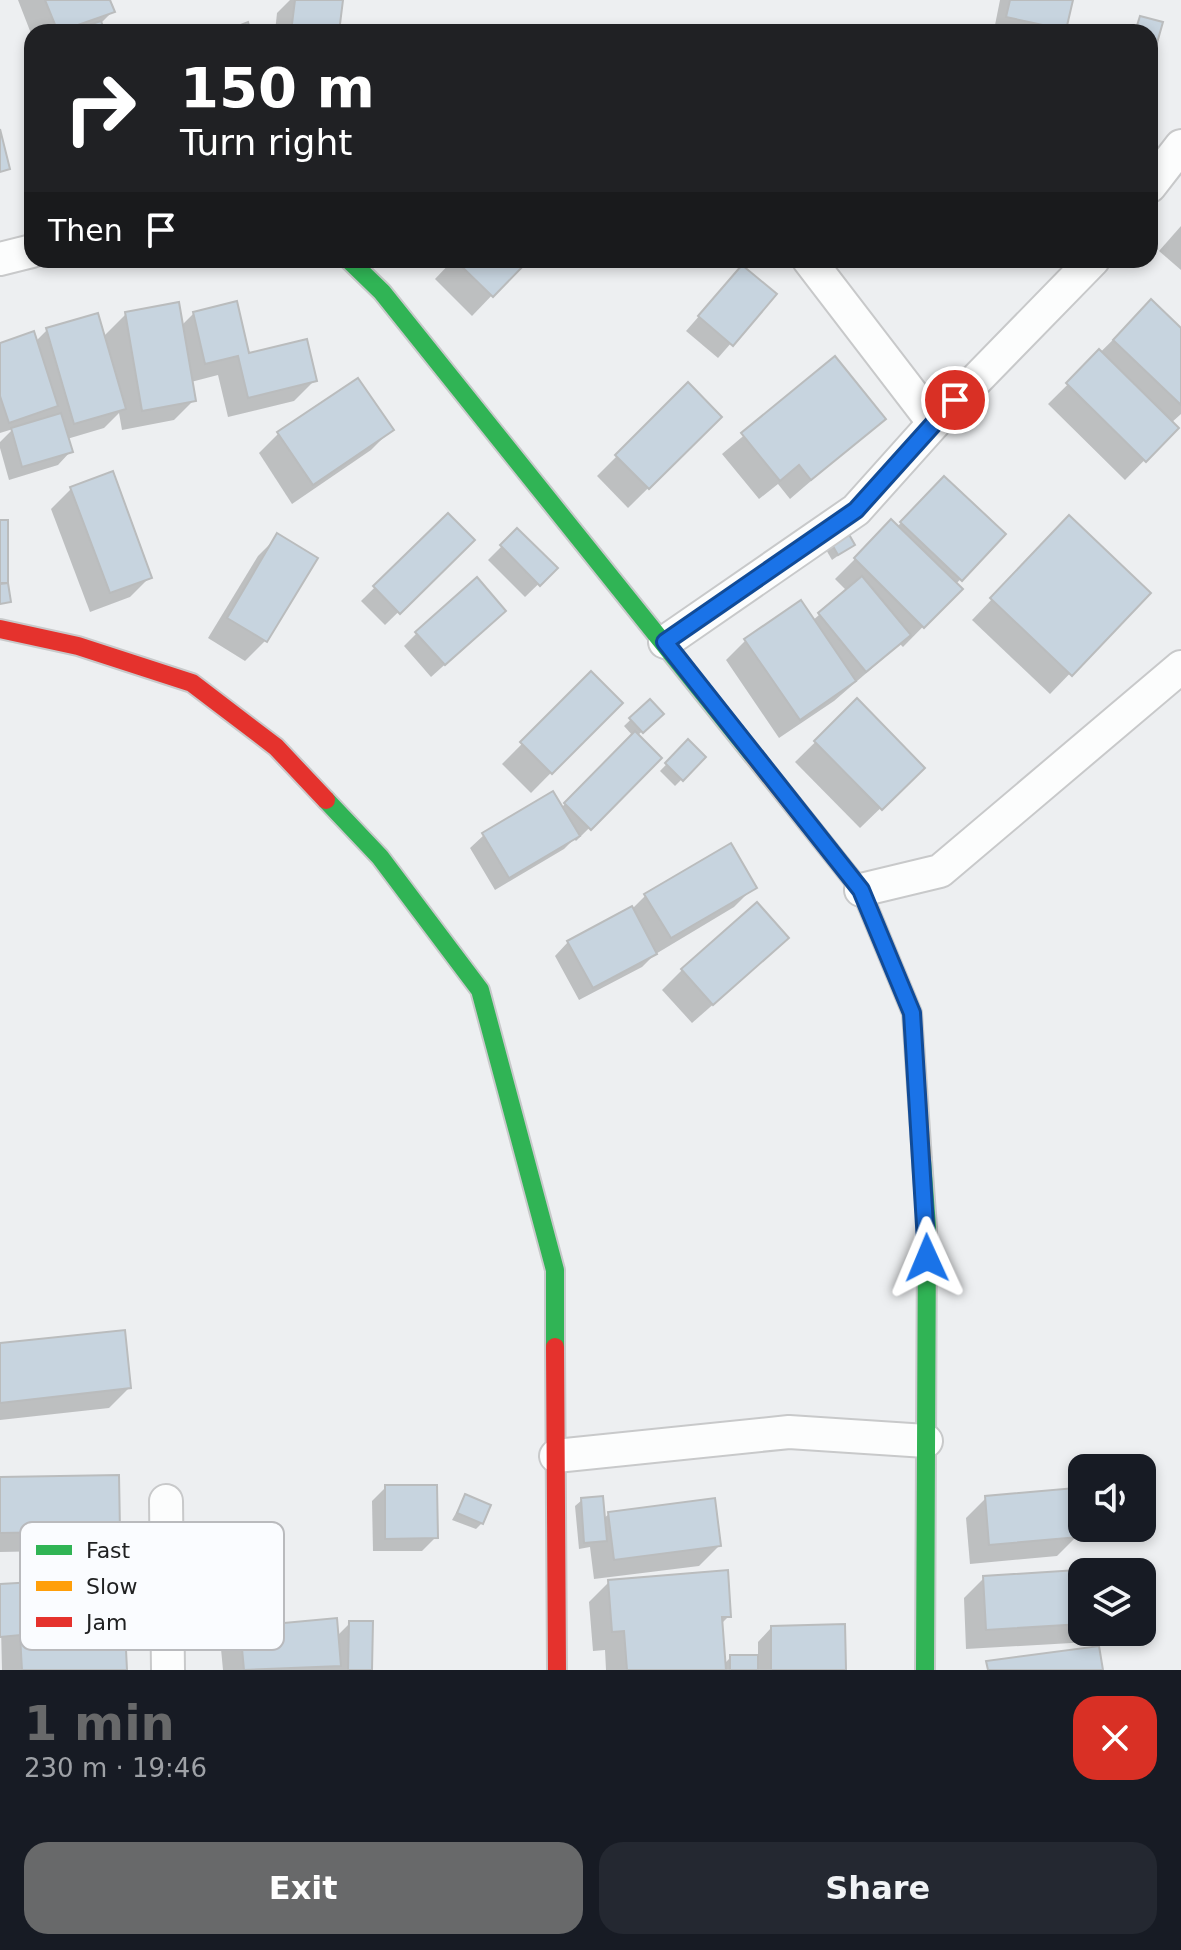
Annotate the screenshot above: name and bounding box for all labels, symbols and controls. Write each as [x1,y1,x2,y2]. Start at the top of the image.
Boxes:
text: 150 m [180,55,375,120]
icon: right [48,56,152,160]
text: Turn right [180,122,352,163]
icon: arrive [139,208,183,252]
text: Then [48,213,123,248]
pin [921,366,989,434]
icon: arrive [933,378,977,422]
position arrow [885,1216,969,1300]
map controls [1068,1454,1156,1646]
button: sound [1068,1454,1156,1542]
legend [20,1522,284,1650]
text: Fast [86,1538,131,1563]
button: layers [1068,1558,1156,1646]
text: Slow [86,1574,138,1599]
text: Jam [84,1610,127,1635]
text: 1 min [24,1695,175,1751]
button: close [1073,1696,1157,1780]
text: 230 m · 19:46 [24,1753,207,1783]
button: Exit [24,1842,583,1934]
button: Share [599,1842,1157,1934]

